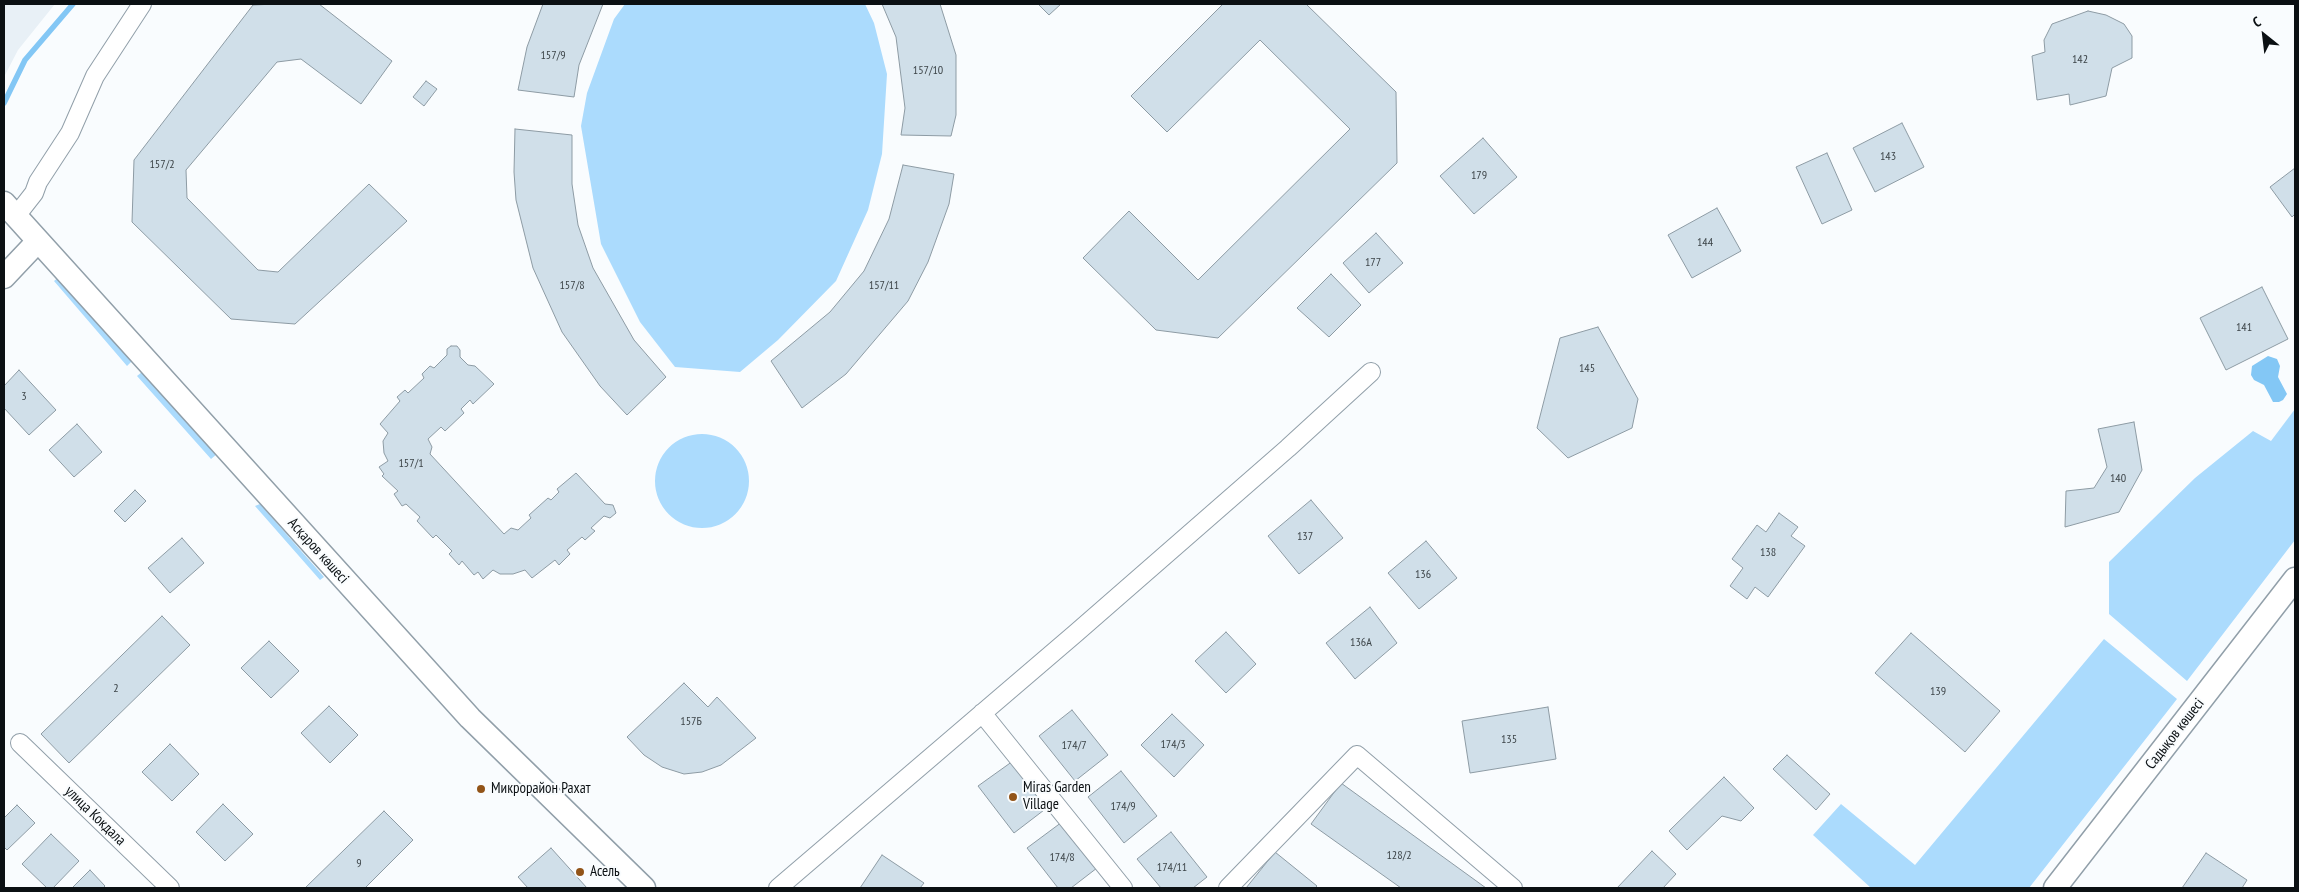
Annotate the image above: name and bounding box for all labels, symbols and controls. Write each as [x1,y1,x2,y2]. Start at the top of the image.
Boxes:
north arrow [2239,10,2289,60]
text: С [2250,12,2264,31]
house number: 157/9 [540,49,566,63]
house number: 142 [2072,53,2088,67]
house number: 157/10 [913,64,943,78]
house number: 143 [1880,150,1896,164]
house number: 157/2 [149,158,175,172]
house number: 179 [1471,169,1487,183]
house number: 144 [1697,236,1713,250]
house number: 177 [1365,256,1381,270]
house number: 157/8 [559,279,585,293]
house number: 157/11 [869,279,899,293]
house number: 141 [2236,321,2252,335]
house number: 145 [1579,362,1595,376]
house number: 3 [21,390,27,404]
house number: 157/1 [398,457,424,471]
house number: 140 [2110,472,2126,486]
street label: Асқаров көшесі [284,514,352,588]
house number: 137 [1297,530,1313,544]
house number: 138 [1760,546,1776,560]
house number: 136 [1415,568,1431,582]
house number: 136А [1350,636,1372,650]
house number: 2 [113,682,119,696]
house number: 139 [1930,685,1946,699]
street label: Садықов көшесі [2142,695,2208,773]
house number: 157Б [680,715,702,729]
house number: 135 [1501,733,1517,747]
house number: 174/3 [1160,738,1186,752]
house number: 174/7 [1061,739,1087,753]
place label: Miras Garden Village [1023,779,1091,814]
place label: Микрорайон Рахат [491,780,591,798]
street label: улица Кокдала [61,782,129,850]
marker: Микрорайон Рахат [475,783,487,795]
marker: Miras Garden Village [1007,791,1019,803]
house number: 174/9 [1110,800,1136,814]
house number: 128/2 [1386,849,1412,863]
house number: 174/8 [1049,851,1075,865]
house number: 9 [356,857,362,871]
house number: 174/11 [1157,861,1187,875]
place label: Асель [590,863,620,881]
marker: Асель [574,866,586,878]

